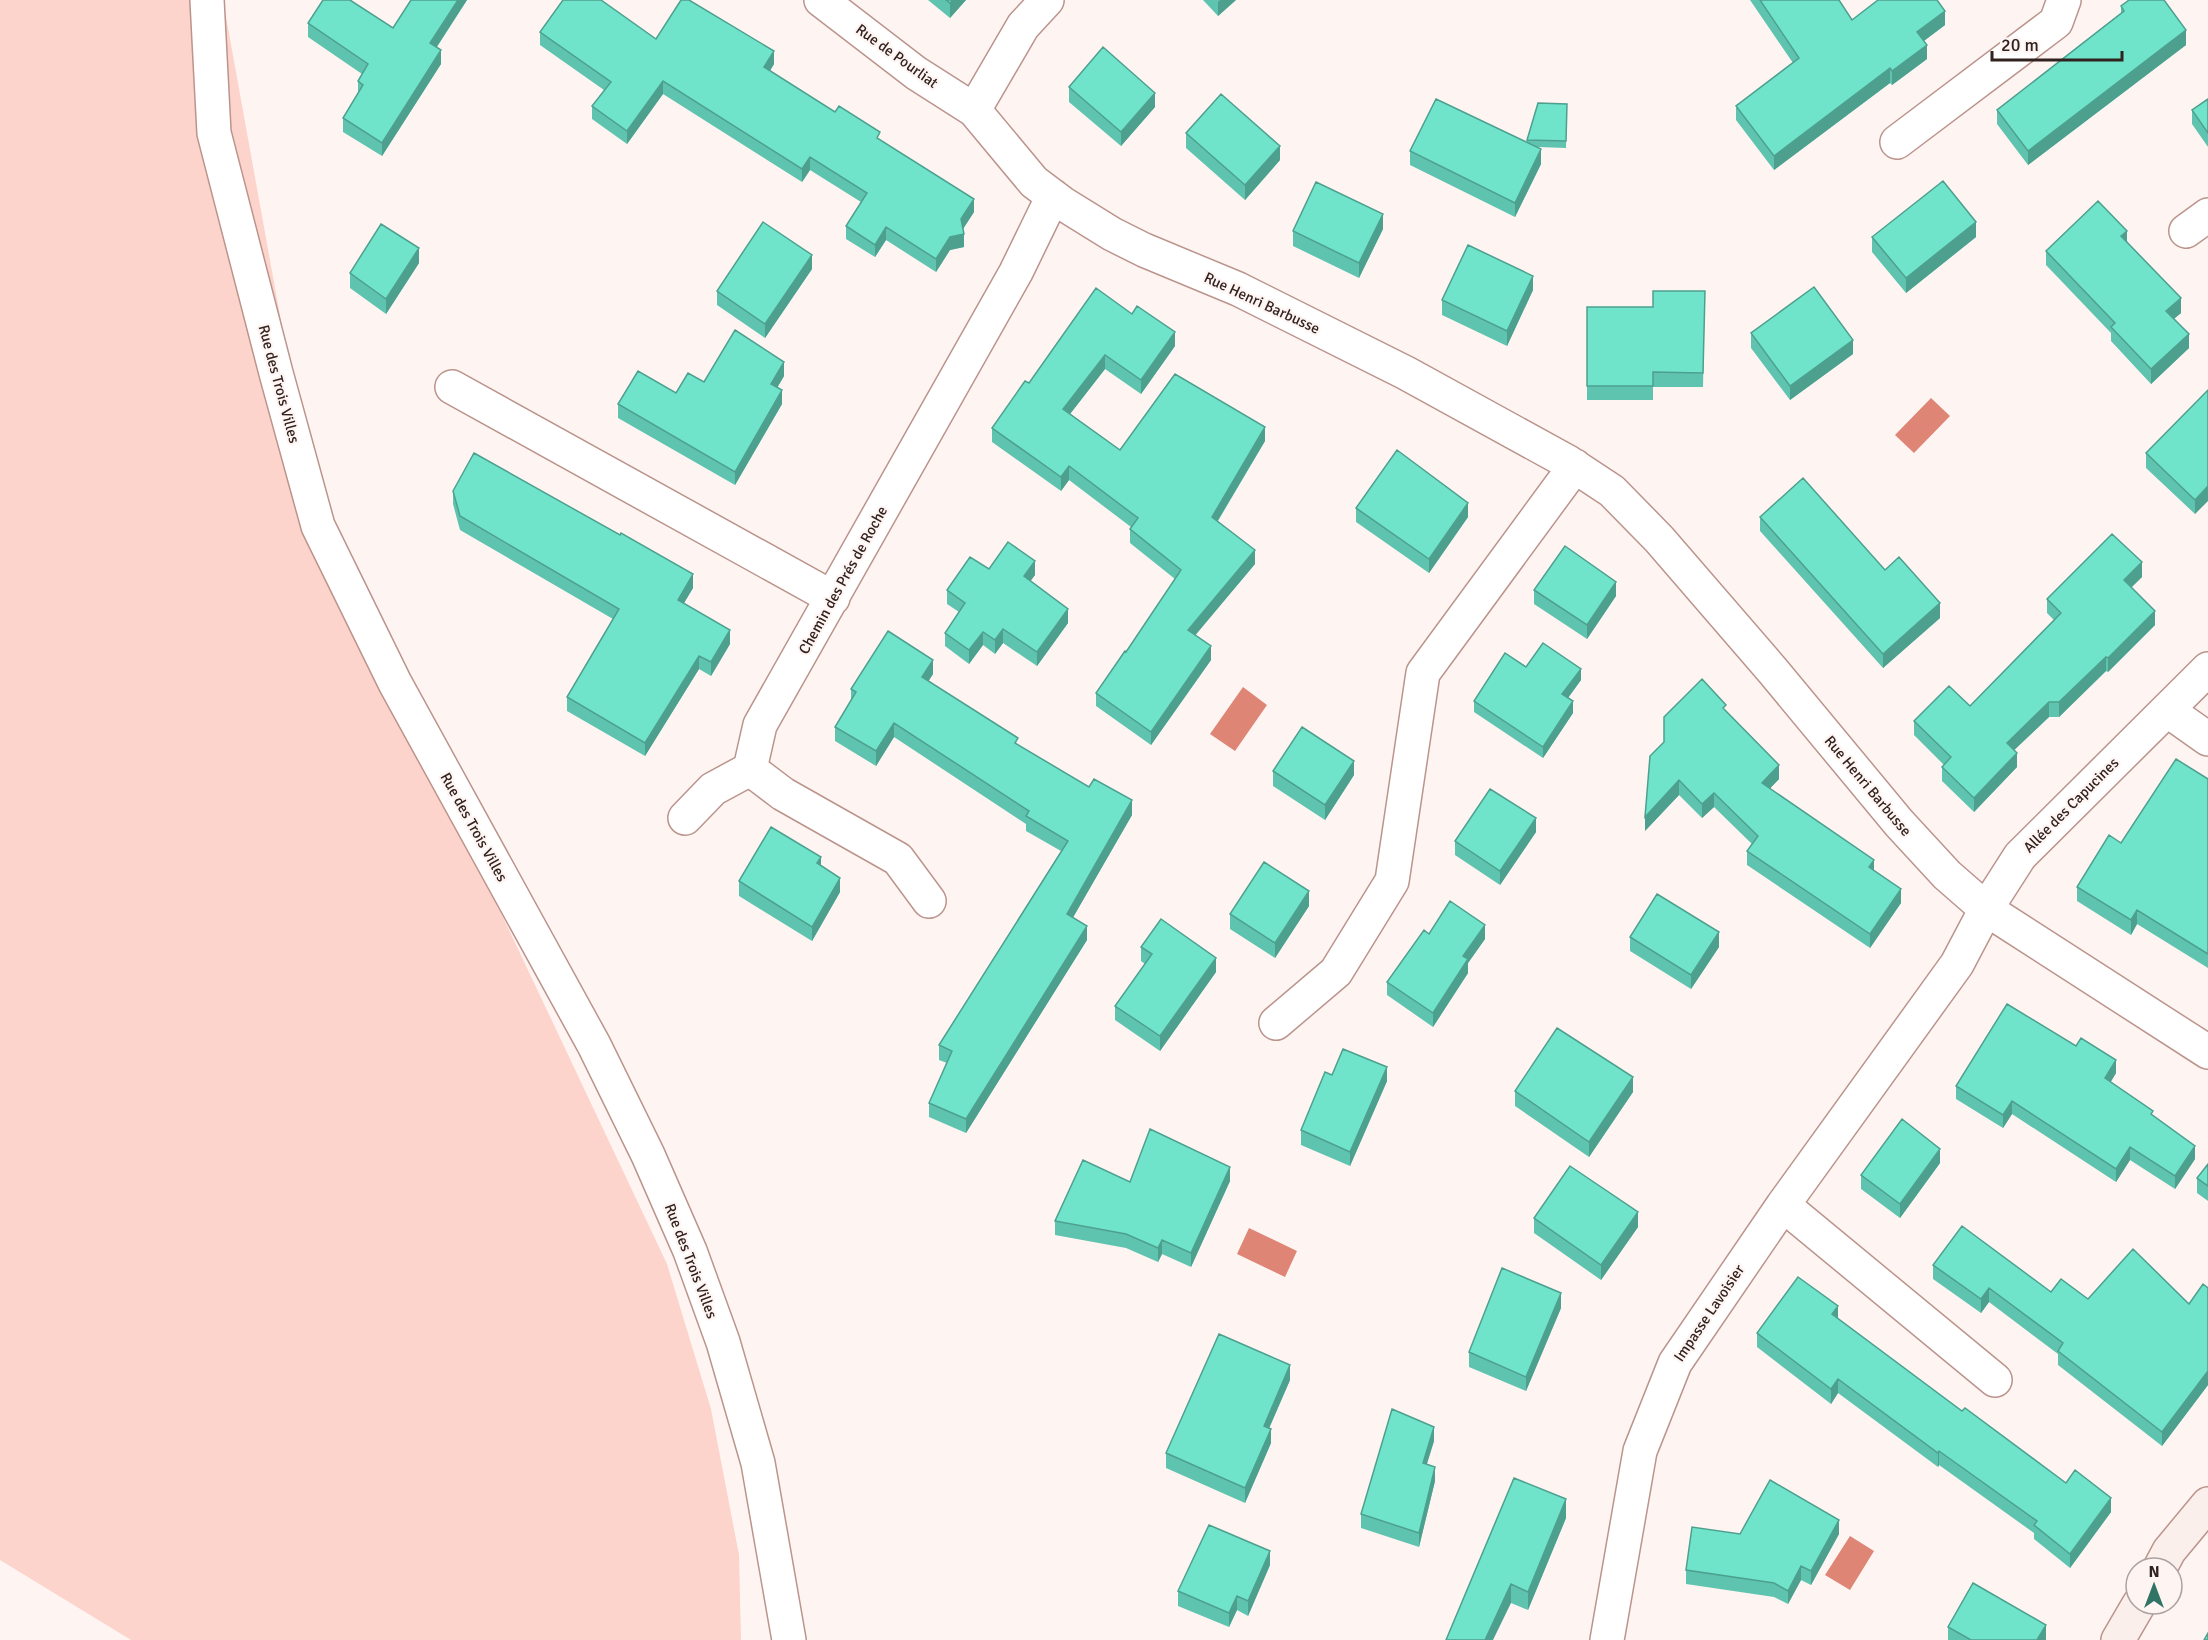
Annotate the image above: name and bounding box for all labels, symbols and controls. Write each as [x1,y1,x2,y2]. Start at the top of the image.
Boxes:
street label: Rue de Pourliat [852,20,942,92]
scale bar [1992,24,2122,62]
text: 20 m [2001,34,2039,56]
street label: Rue Henri Barbusse [1201,268,1323,338]
street label: Rue des Trois Villes [255,323,304,446]
street label: Chemin des Prés de Roche [795,503,891,657]
street label: Rue Henri Barbusse [1821,732,1915,840]
street label: Allée des Capucines [2020,753,2123,856]
street label: Rue des Trois Villes [437,769,512,885]
street label: Rue des Trois Villes [661,1201,721,1322]
street label: Impasse Lavoisier [1670,1261,1748,1365]
north arrow [2124,1556,2184,1616]
text: N [2148,1562,2160,1582]

